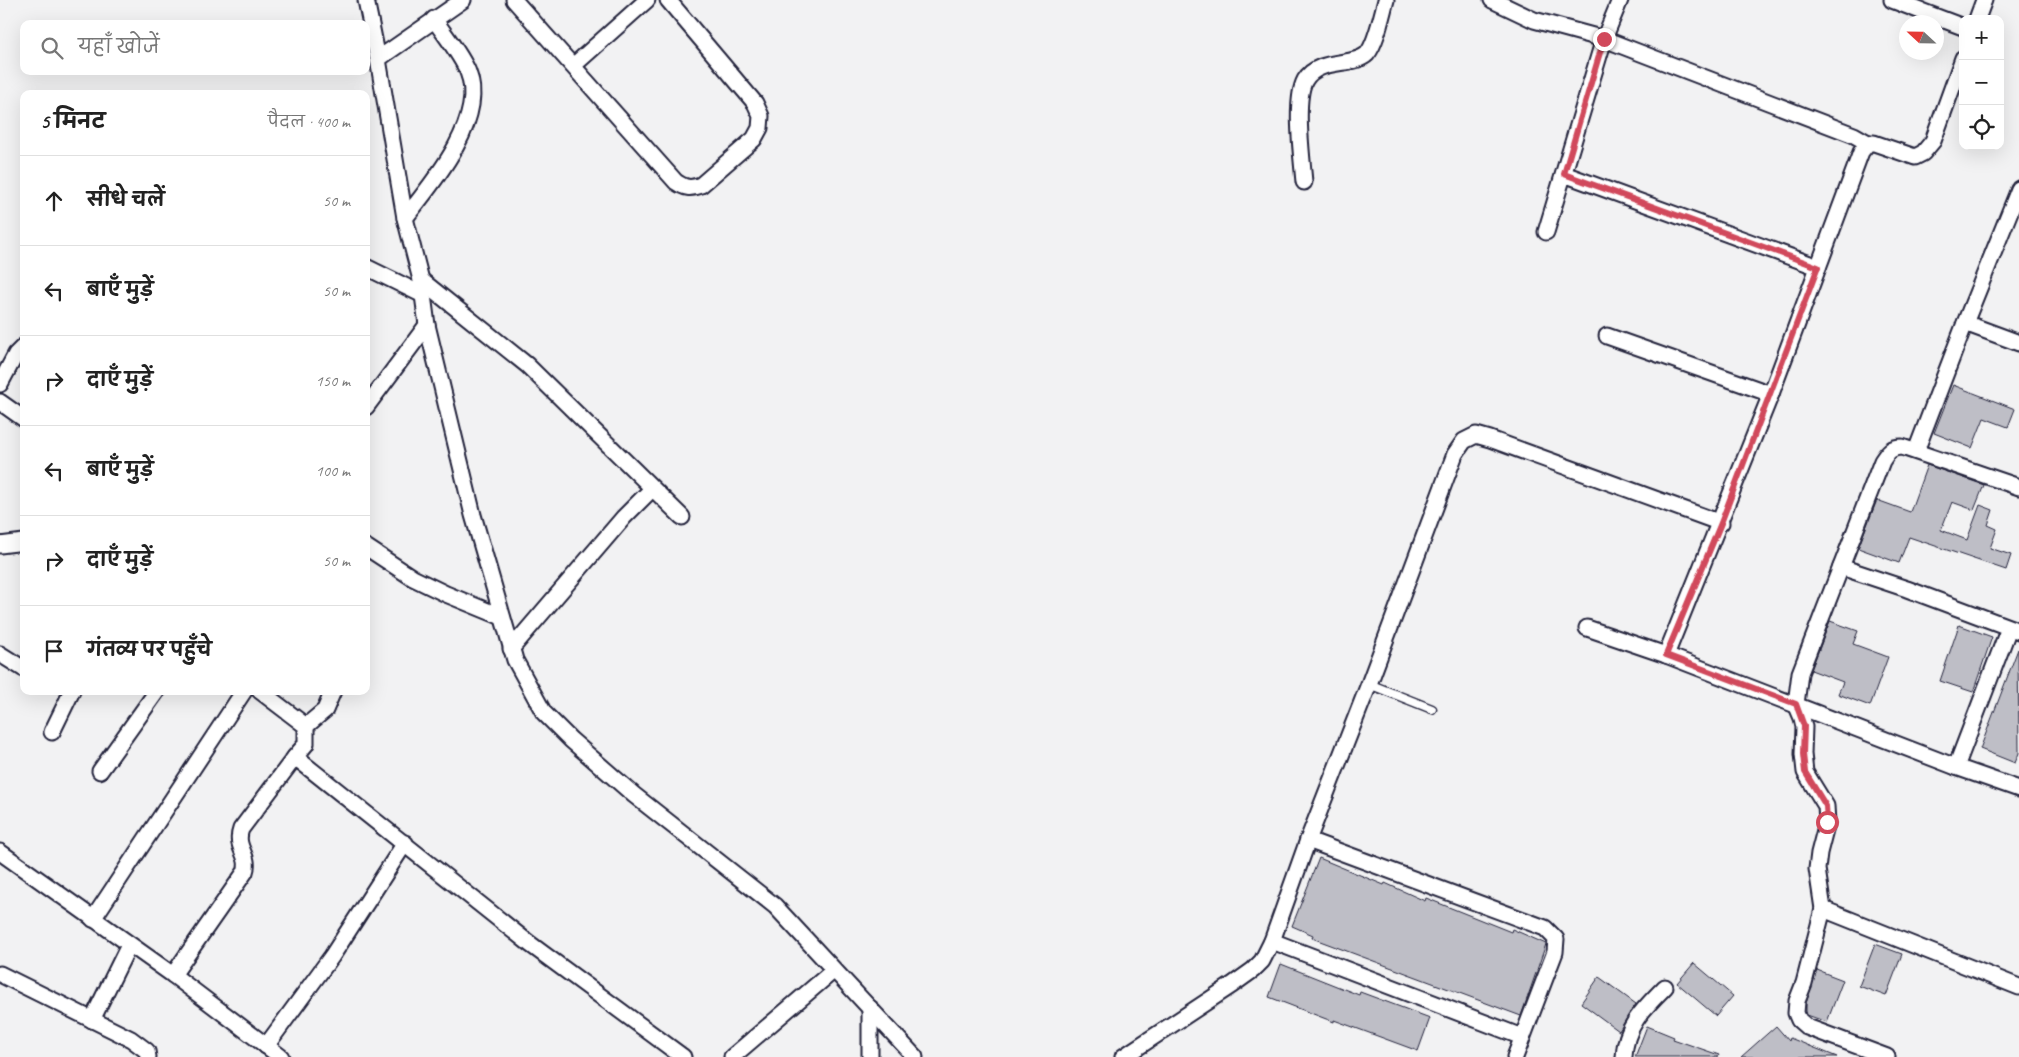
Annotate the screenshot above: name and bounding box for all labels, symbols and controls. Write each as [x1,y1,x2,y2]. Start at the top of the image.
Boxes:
north arrow [1899,15,1944,60]
map controls [1959,15,2004,150]
button: + [1959,15,2004,60]
search box [20,20,370,75]
route end [1593,28,1616,51]
icon: search [38,34,66,62]
text: यहाँ खोजें [78,35,159,59]
button: − [1959,60,2004,105]
button: locate [1959,105,2004,150]
text: 5 मिनट [40,108,105,134]
text: पैदल · 400 m [268,112,350,132]
icon: ahead [40,187,68,215]
text: सीधे चलें [87,188,165,212]
text: 50 m [323,191,350,211]
icon: left [40,277,68,305]
text: बाएँ मुड़ें [87,278,153,302]
text: 50 m [323,281,350,301]
icon: right [40,367,68,395]
text: दाएँ मुड़ें [87,368,153,392]
text: 150 m [316,371,350,391]
icon: left [40,457,68,485]
text: बाएँ मुड़ें [87,458,153,482]
text: 100 m [316,461,350,481]
icon: right [40,547,68,575]
text: दाएँ मुड़ें [87,548,153,572]
text: 50 m [323,551,350,571]
icon: arrive [40,637,68,665]
text: गंतव्य पर पहुँचे [87,638,212,662]
route start [1816,811,1839,834]

